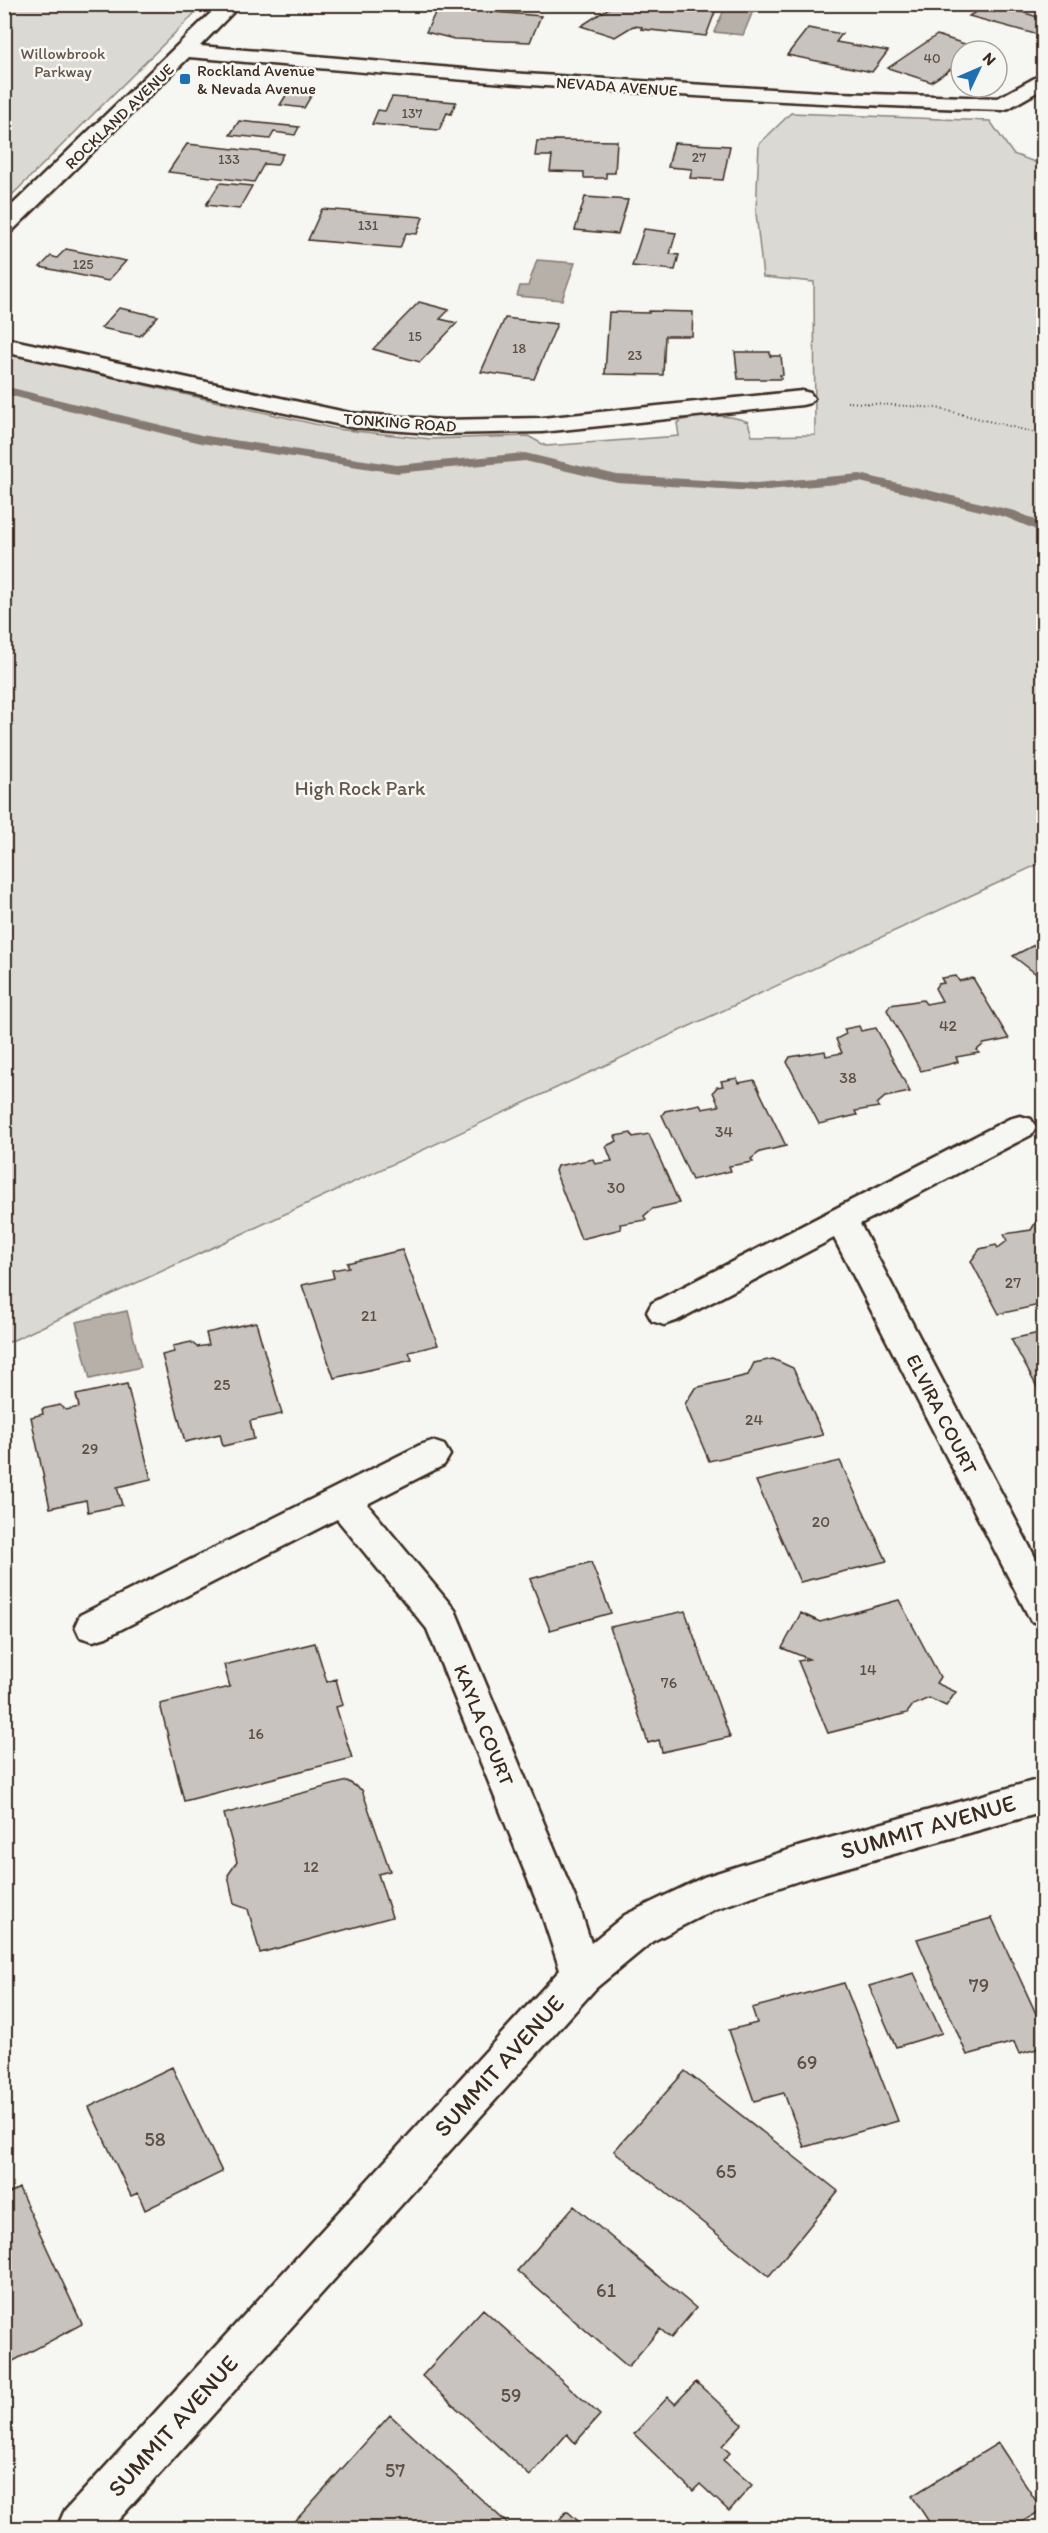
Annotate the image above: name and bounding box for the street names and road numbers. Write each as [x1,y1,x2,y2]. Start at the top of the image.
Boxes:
street label: ROCKLAND AVENUE [61,59,178,173]
street label: NEVADA AVENUE [555,73,679,100]
street label: TONKING ROAD [343,409,458,436]
street label: ELVIRA COURT [901,1350,983,1478]
street label: KAYLA COURT [449,1661,519,1789]
street label: SUMMIT AVENUE [837,1788,1019,1865]
street label: SUMMIT AVENUE [427,1989,570,2143]
street label: SUMMIT AVENUE [101,2349,244,2503]

